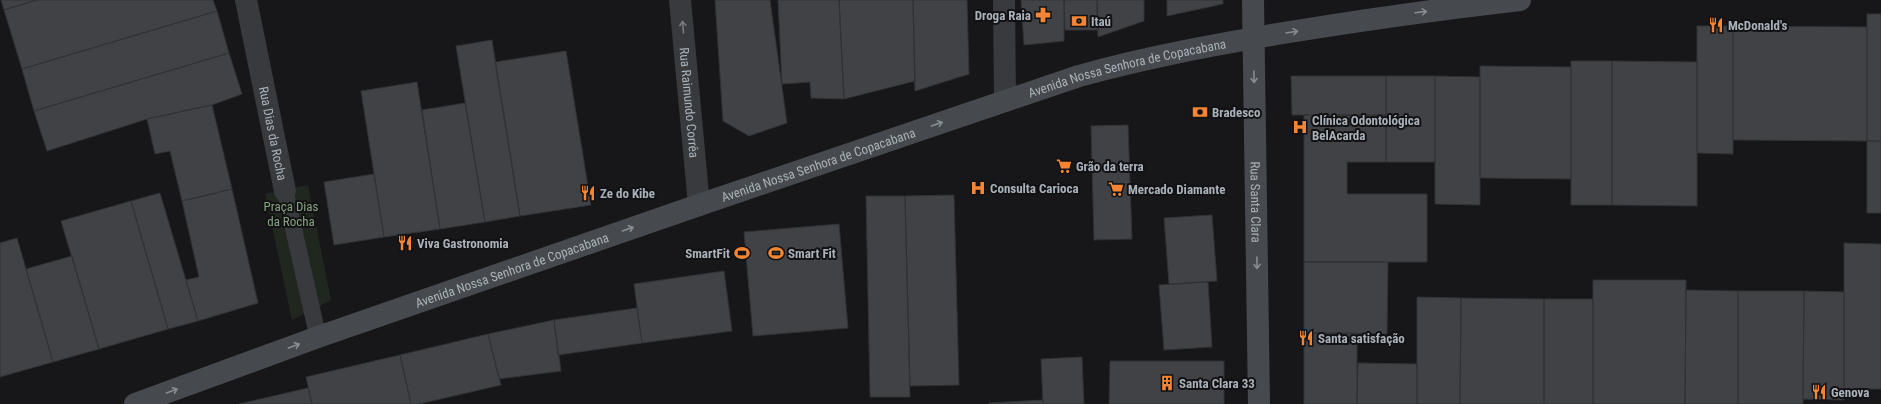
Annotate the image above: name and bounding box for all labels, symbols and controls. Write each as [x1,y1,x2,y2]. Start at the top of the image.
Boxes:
pharmacy icon: Droga Raia [1034,6,1052,24]
place label: Droga Raia [975,8,1031,23]
one-way arrow [1414,8,1427,16]
bank icon: Itaú [1070,12,1088,30]
place label: Itaú [1091,14,1111,29]
restaurant icon: McDonald's [1707,16,1725,34]
place label: McDonald's [1728,18,1787,33]
one-way arrow [679,21,686,34]
one-way arrow [1285,28,1298,36]
street label: Avenida Nossa Senhora de Copacabana [1026,36,1227,100]
street label: Rua Raimundo Corrêa [677,47,702,158]
one-way arrow [1250,70,1258,83]
street label: Rua Dias da Rocha [256,85,290,182]
bank icon: Bradesco [1191,103,1209,121]
place label: Bradesco [1212,105,1261,120]
place label: Clínica Odontológica BelAcarda [1312,113,1420,143]
hospital icon: Clínica Odontológica BelAcarda [1291,118,1309,136]
one-way arrow [930,119,942,127]
street label: Avenida Nossa Senhora de Copacabana [719,125,917,204]
supermarket icon: Grão da terra [1055,157,1073,175]
place label: Grão da terra [1076,159,1144,174]
street label: Rua Santa Clara [1248,161,1264,243]
hospital icon: Consulta Carioca [969,179,987,197]
supermarket icon: Mercado Diamante [1107,180,1125,198]
place label: Consulta Carioca [990,181,1079,196]
place label: Mercado Diamante [1128,182,1225,197]
restaurant icon: Ze do Kibe [579,184,597,202]
place label: Ze do Kibe [600,186,655,201]
park label: Praça Dias da Rocha [264,199,319,229]
one-way arrow [622,225,634,233]
street label: Avenida Nossa Senhora de Copacabana [413,229,611,310]
restaurant icon: Viva Gastronomia [396,234,414,252]
place label: Viva Gastronomia [417,236,509,251]
sports icon: SmartFit [733,244,751,262]
sports icon: Smart Fit [767,244,785,262]
place label: SmartFit [685,246,730,261]
place label: Smart Fit [788,246,836,261]
one-way arrow [1253,256,1261,269]
restaurant icon: Santa satisfação [1297,329,1315,347]
place label: Santa satisfação [1318,331,1405,346]
one-way arrow [288,341,300,349]
building icon: Santa Clara 33 [1158,374,1176,392]
place label: Santa Clara 33 [1179,376,1255,391]
restaurant icon: Genova [1810,383,1828,401]
place label: Genova [1831,385,1869,400]
one-way arrow [165,386,177,394]

